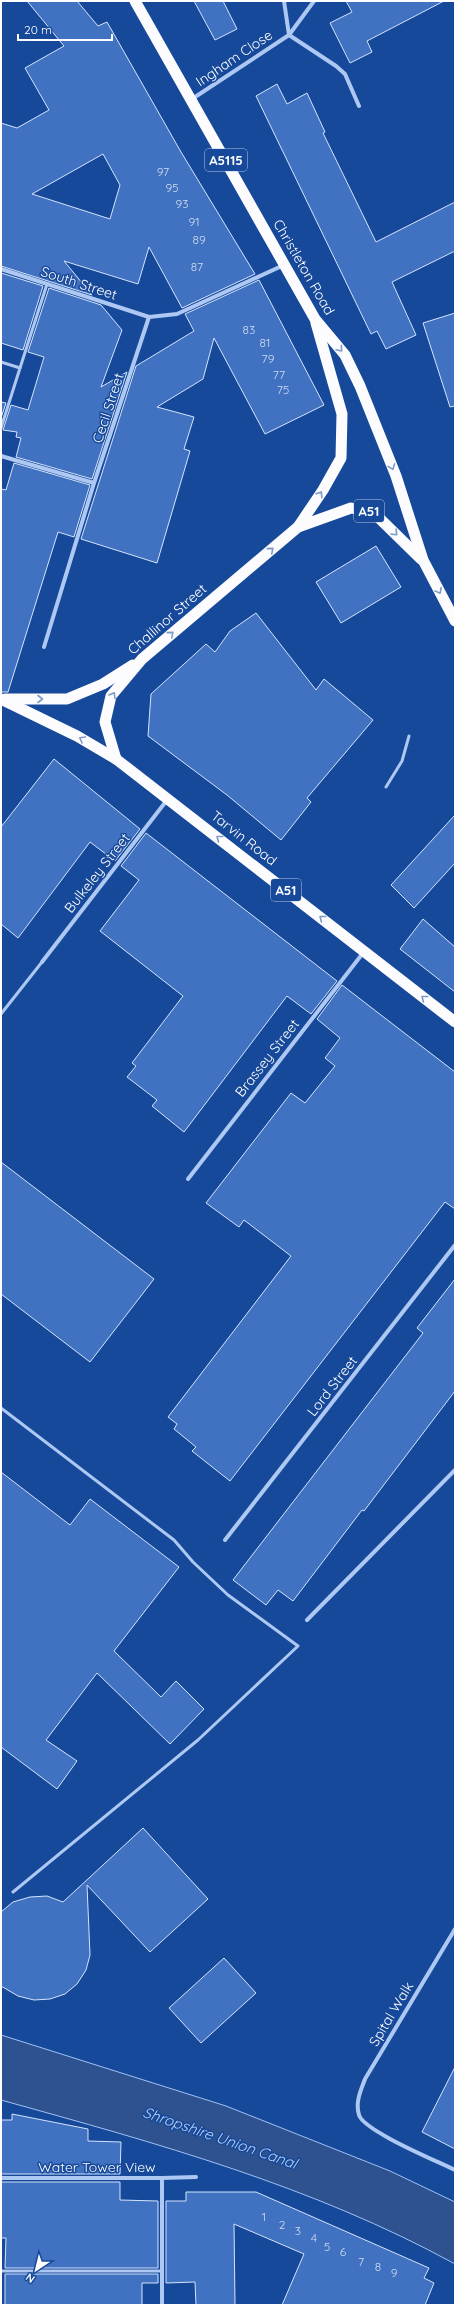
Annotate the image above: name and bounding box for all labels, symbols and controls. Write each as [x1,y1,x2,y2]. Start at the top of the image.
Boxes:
scale bar [18,16,112,42]
text: 20 m [24,22,52,37]
street label: Ingham Close [192,26,276,90]
road number: A5115 [205,149,247,171]
house number: 97 [157,164,169,179]
house number: 95 [165,180,179,195]
house number: 93 [176,196,188,211]
house number: 91 [188,214,200,229]
street label: Christleton Road [269,216,339,318]
house number: 89 [192,232,206,247]
house number: 87 [191,259,203,274]
street label: South Street [39,262,120,304]
house number: 83 [243,322,255,337]
house number: 81 [260,335,270,350]
one-way arrow [335,344,343,352]
house number: 79 [262,351,275,366]
house number: 77 [273,367,285,382]
street label: Cecil Street [88,370,128,445]
house number: 75 [277,382,289,397]
one-way arrow [388,464,396,471]
one-way arrow [315,491,323,498]
road number: A51 [354,500,384,522]
one-way arrow [390,528,398,536]
one-way arrow [266,547,273,554]
street label: Challinor Street [124,580,210,658]
one-way arrow [434,586,442,594]
one-way arrow [167,631,174,638]
one-way arrow [109,692,116,699]
one-way arrow [37,695,43,703]
one-way arrow [79,737,86,744]
street label: Tarvin Road [207,807,281,869]
street label: Bulkeley Street [60,829,134,917]
one-way arrow [217,836,224,843]
road number: A51 [271,879,301,901]
one-way arrow [319,915,326,922]
one-way arrow [422,995,429,1002]
street label: Brassey Street [231,1015,303,1101]
street label: Lord Street [303,1352,361,1420]
street label: Spital Walk [365,1978,417,2050]
water label: Shropshire Union Canal [141,2102,301,2173]
street label: Water Tower View [38,2158,156,2176]
house number: 1 [262,2209,266,2224]
house number: 2 [279,2217,286,2232]
house number: 3 [295,2223,301,2238]
house number: 4 [311,2230,317,2245]
house number: 5 [324,2239,330,2254]
house number: 6 [340,2244,347,2259]
north arrow [16,2250,56,2290]
house number: 7 [358,2254,364,2269]
house number: 8 [375,2259,381,2274]
house number: 9 [391,2265,398,2280]
text: N [23,2270,38,2286]

